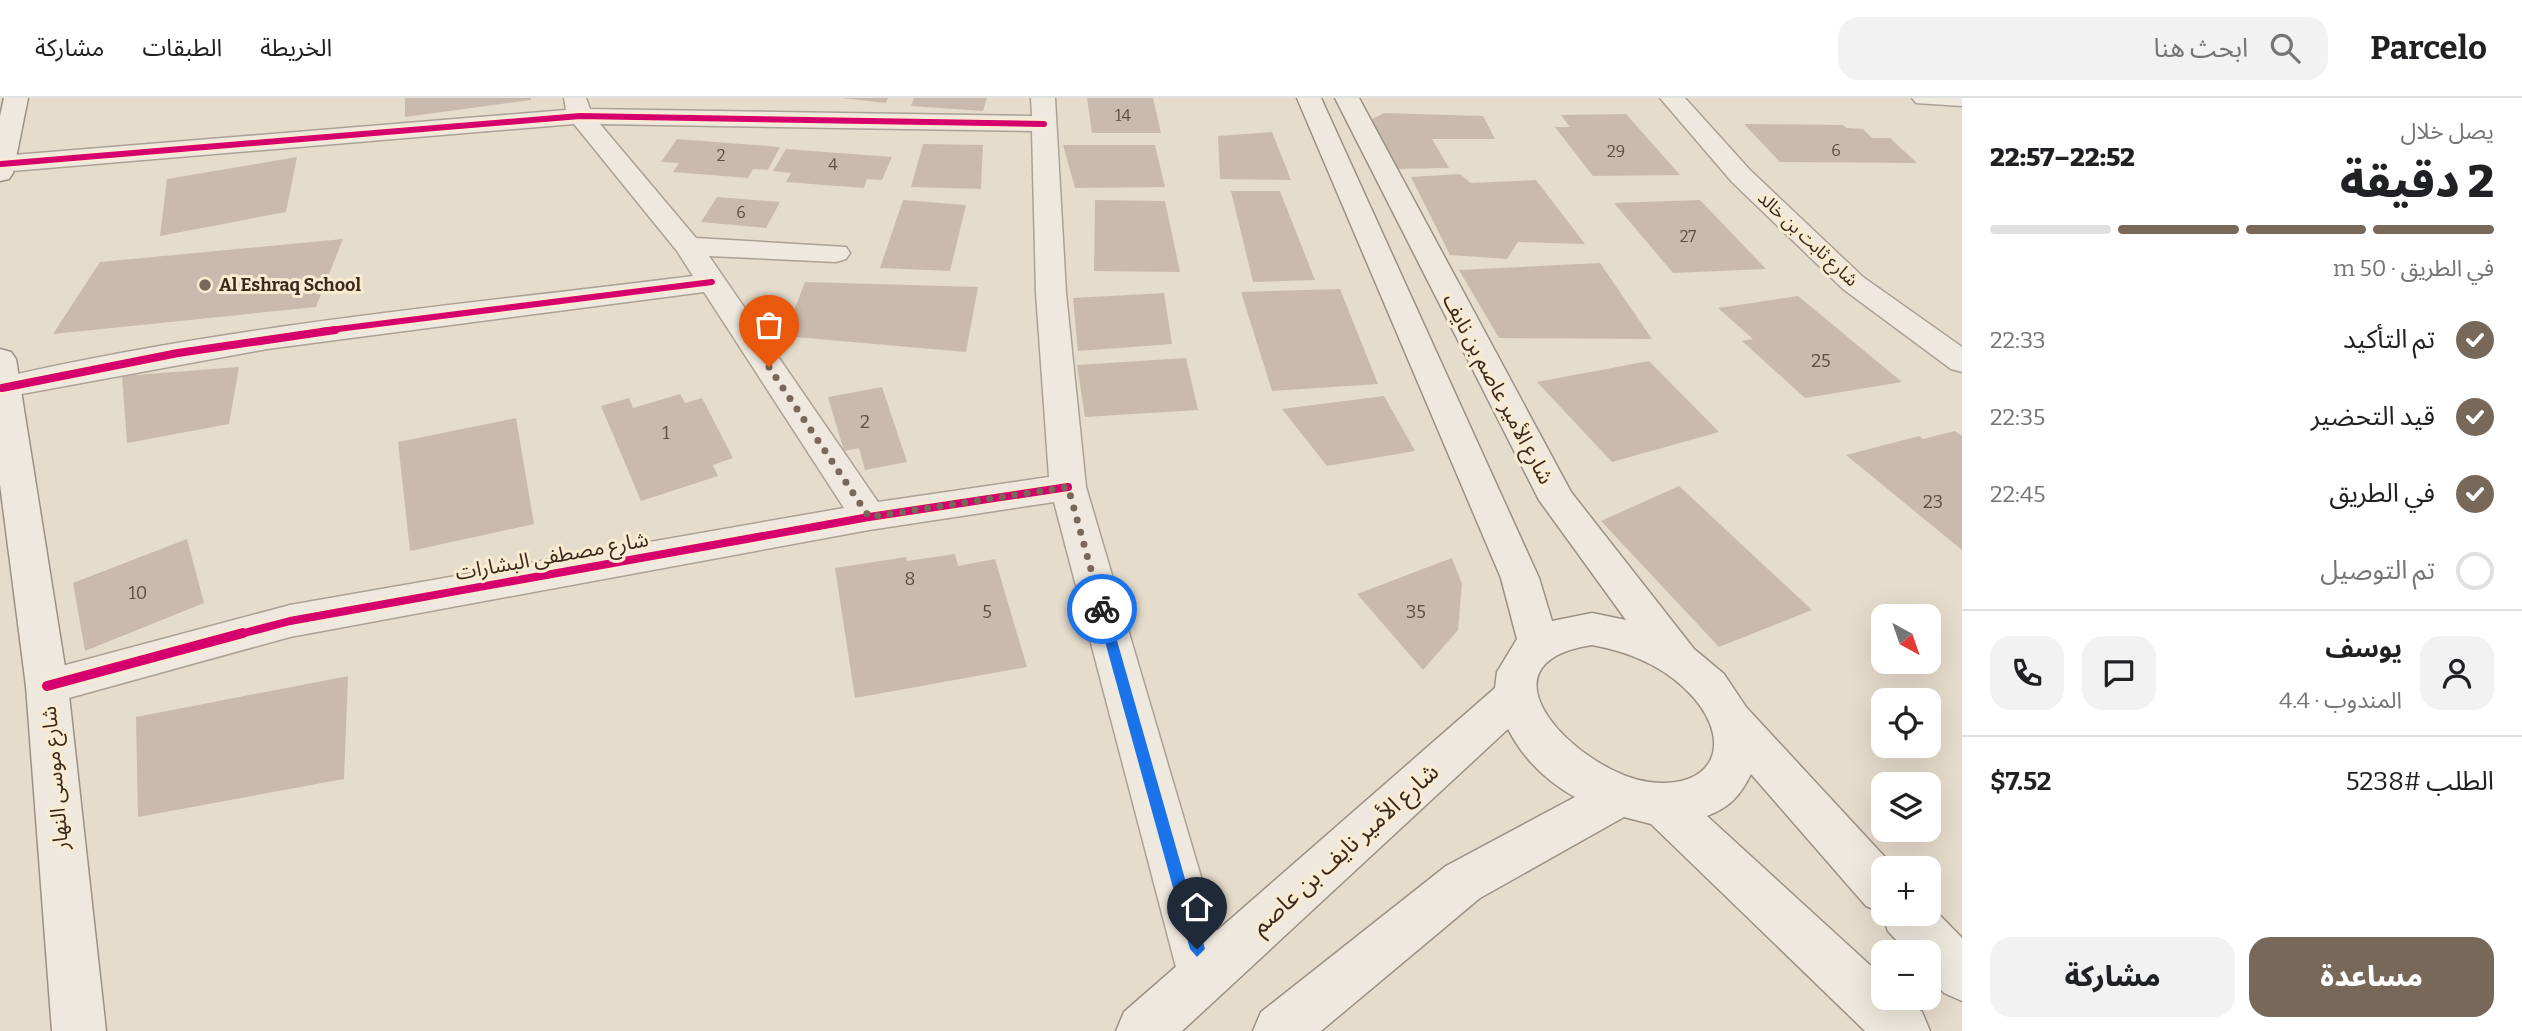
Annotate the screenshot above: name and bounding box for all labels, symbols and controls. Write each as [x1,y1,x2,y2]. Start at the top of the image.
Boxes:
search box [1838,17,2328,80]
text: Parcelo [2370,28,2487,68]
icon: search [2266,29,2304,67]
text: ابحث هنا [2153,33,2248,64]
text: مشاركة [35,34,104,62]
text: الطبقات [142,34,222,62]
text: الخريطة [260,34,332,62]
house number: 14 [1115,106,1132,125]
text: يصل خلال [2401,117,2494,145]
house number: 6 [1831,141,1841,160]
house number: 29 [1607,142,1625,161]
text: 22:52–22:57 [1990,142,2135,173]
house number: 2 [717,146,725,165]
text: 2 دقيقة [2340,154,2494,209]
house number: 4 [828,155,838,174]
street label: شارع ثابت بن خالد [1751,187,1863,293]
house number: 6 [736,203,746,222]
house number: 27 [1680,227,1696,246]
text: في الطريق · 50 m [2333,254,2494,282]
place label: Al Eshraq School [219,274,361,296]
marker: Al Eshraq School [197,277,213,293]
street label: شارع الأمير عاصم بن نايف [1435,289,1559,489]
pin [739,295,799,367]
icon: bag [750,306,788,344]
icon: check [2456,321,2494,359]
text: تم التأكيد [2343,324,2435,355]
text: 22:33 [1990,326,2046,354]
house number: 25 [1811,350,1831,372]
icon: check [2456,398,2494,436]
text: قيد التحضير [2311,401,2435,432]
text: 22:35 [1990,403,2045,431]
house number: 2 [860,411,870,433]
house number: 1 [662,422,670,444]
icon: check [2456,475,2494,513]
text: في الطريق [2329,478,2435,509]
text: 22:45 [1990,480,2046,508]
house number: 23 [1923,491,1943,513]
street label: شارع مصطفى البشارات [453,526,651,588]
text: تم التوصيل [2320,555,2435,586]
house number: 8 [905,568,915,590]
courier [1067,574,1137,644]
house number: 10 [129,582,147,604]
icon: bike [1083,590,1121,628]
house number: 5 [982,601,992,623]
house number: 35 [1406,601,1426,623]
north arrow [1871,604,1941,674]
map controls [1871,604,1941,1010]
text: يوسف [2325,633,2402,664]
button: phone [1990,636,2064,710]
button: chat [2082,636,2156,710]
button: person [2420,636,2494,710]
text: المندوب · 4.4 [2279,686,2402,714]
button: locate [1871,688,1941,758]
street label: شارع موسى النهار [36,705,76,852]
street label: شارع الأمير نايف بن عاصم [1246,758,1446,943]
text: $7.52 [1990,766,2051,797]
text: الطلب #5238 [2346,766,2494,797]
button: layers [1871,772,1941,842]
button: + [1871,856,1941,926]
pin [1167,877,1227,949]
icon: home [1178,888,1216,926]
button: مشاركة [1990,937,2235,1017]
button: مساعدة [2249,937,2494,1017]
button: − [1871,940,1941,1010]

